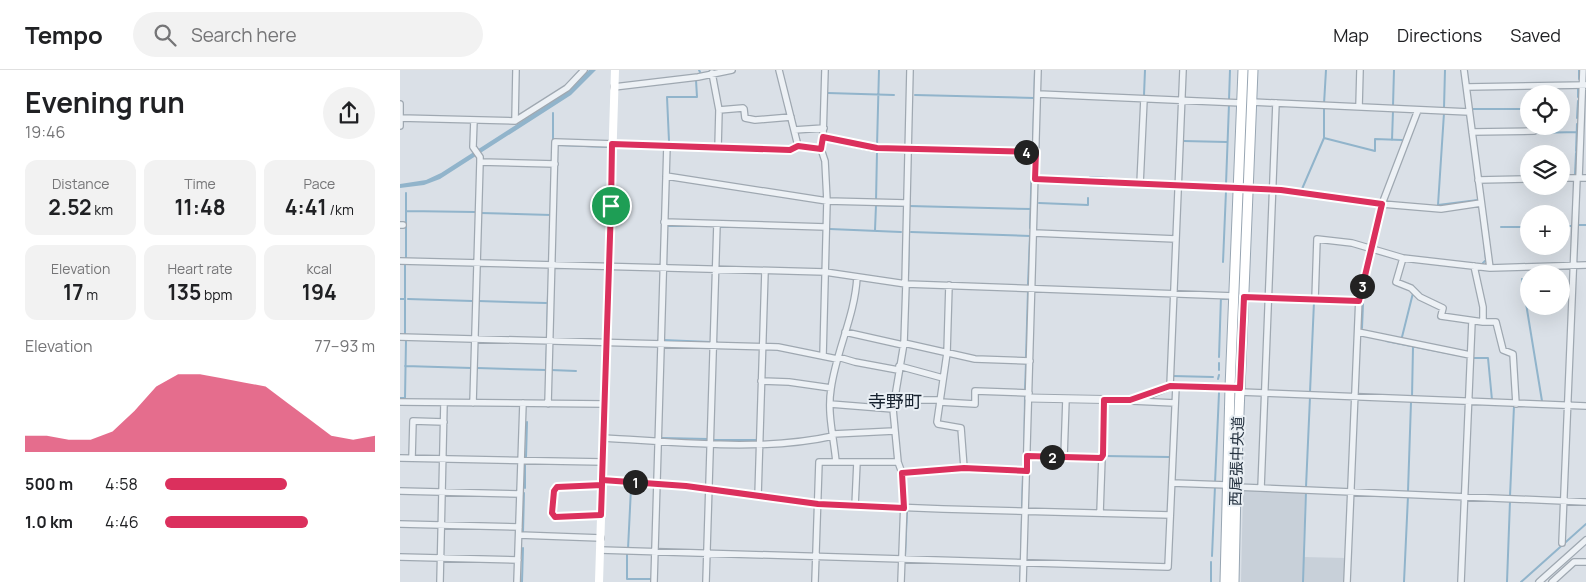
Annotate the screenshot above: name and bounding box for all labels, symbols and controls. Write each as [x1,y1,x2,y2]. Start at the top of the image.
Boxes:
search box [133,12,483,57]
text: Tempo [25,18,103,51]
icon: search [151,21,179,49]
text: Search here [191,22,297,48]
text: Map [1333,23,1369,47]
text: Directions [1397,23,1482,47]
text: Saved [1510,23,1561,47]
text: Evening run [25,83,185,121]
map controls [1520,85,1570,315]
button: locate [1520,85,1570,135]
button: share [323,87,375,139]
text: 19:46 [25,121,65,143]
pin: 4 [1014,140,1038,164]
text: 4 [1022,143,1031,162]
button: layers [1520,145,1570,195]
text: Distance [52,174,109,193]
text: Time [184,174,216,193]
text: Pace [304,174,335,193]
pin [590,185,632,227]
icon: arrive [597,192,625,220]
text: 2.52 [48,193,91,221]
text: 11:48 [174,193,226,221]
text: 4:41 [285,193,327,221]
text: km [91,200,113,219]
text: /km [327,200,354,219]
button: + [1520,205,1570,255]
text: Elevation [51,259,110,278]
text: Heart rate [168,259,232,278]
text: kcal [307,259,332,278]
button: − [1520,265,1570,315]
pin: 3 [1350,274,1374,298]
text: 3 [1358,277,1367,296]
text: 17 [63,278,84,306]
text: 135 [168,278,201,306]
text: 194 [302,278,337,306]
text: m [84,285,98,304]
text: bpm [201,285,232,304]
text: Elevation [25,335,93,357]
text: 77–93 m [315,335,375,357]
district label: 寺野町 [868,389,922,413]
street label: 西尾張中央道 [1224,416,1249,506]
pin: 2 [1040,444,1064,470]
text: 2 [1048,448,1057,467]
pin: 1 [622,470,648,494]
text: 500 m [25,473,73,495]
text: 4:58 [105,473,138,495]
text: 1 [632,473,639,492]
text: 1.0 km [25,511,73,533]
text: 4:46 [105,511,139,533]

